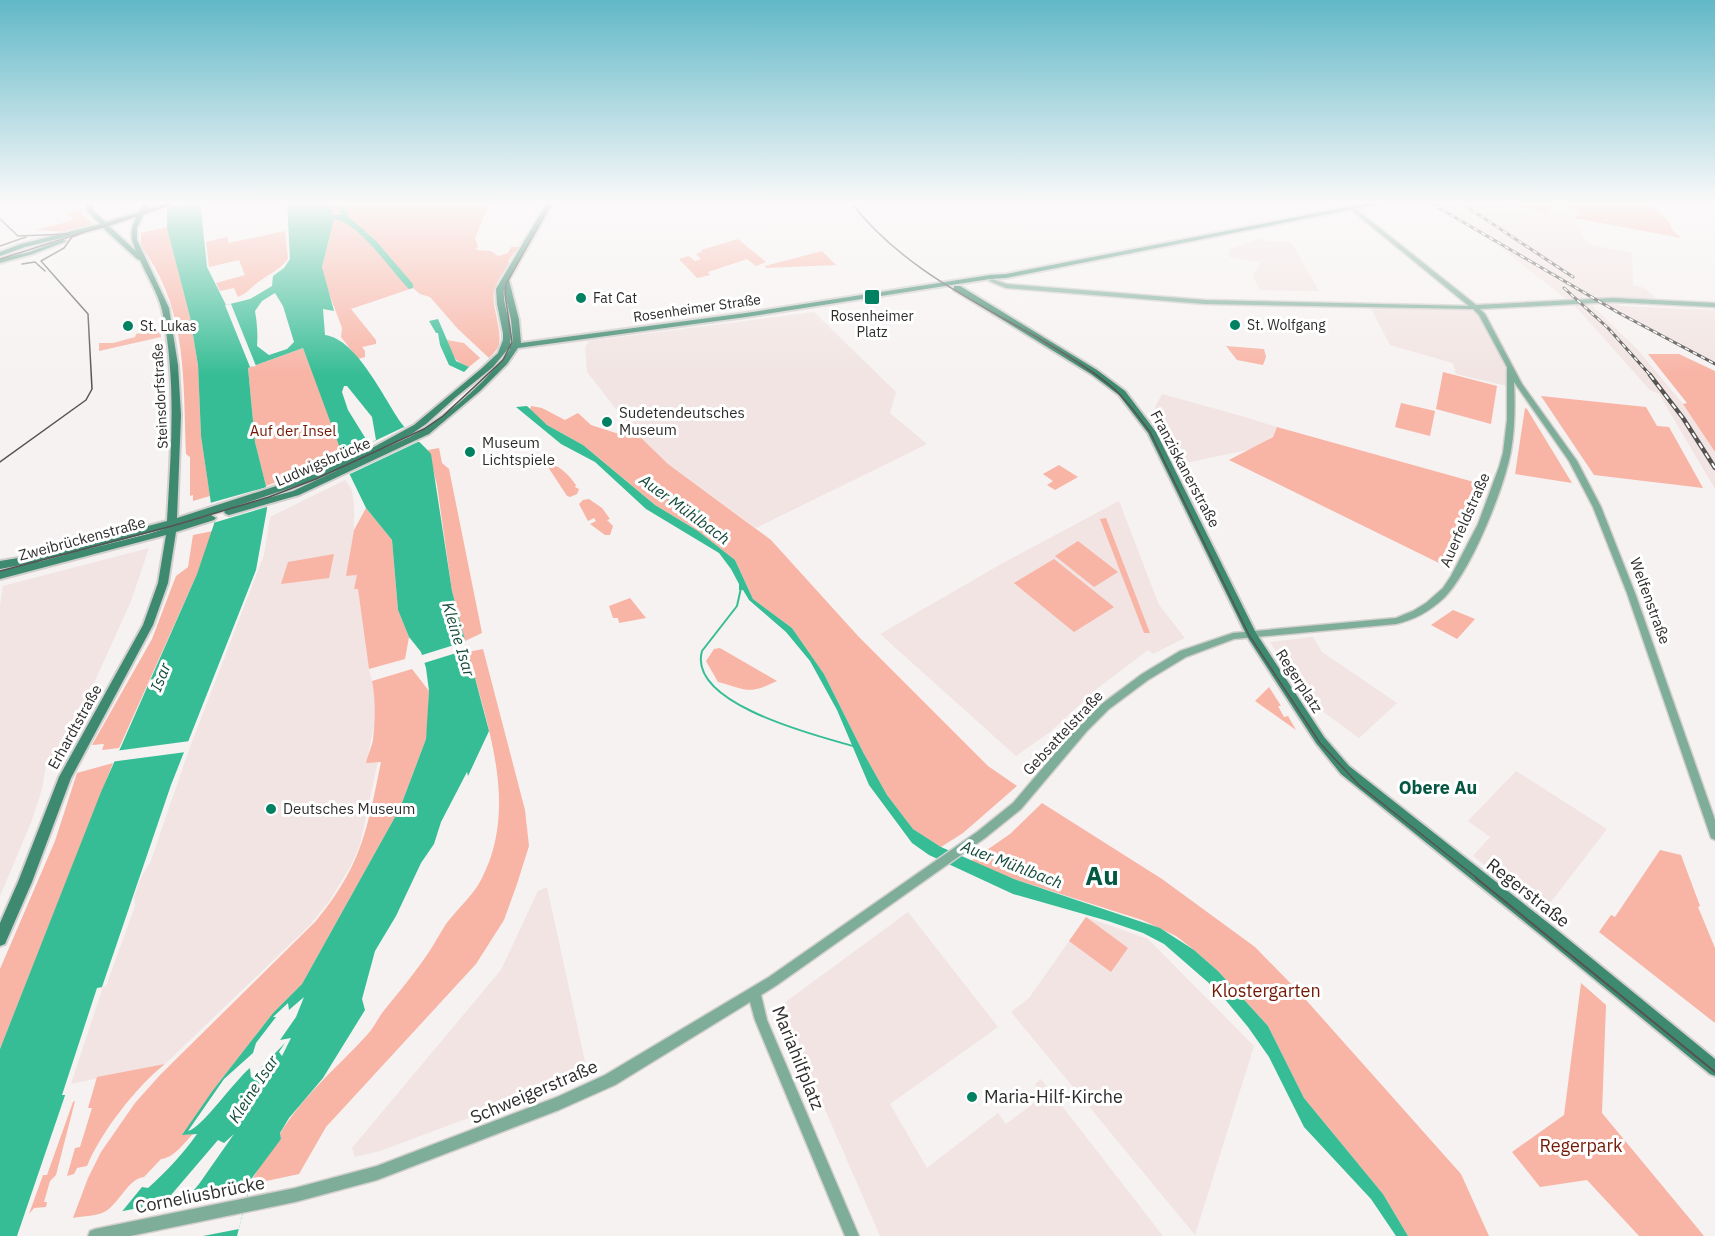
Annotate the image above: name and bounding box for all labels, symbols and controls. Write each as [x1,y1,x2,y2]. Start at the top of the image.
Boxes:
marker: Rosenheimer Platz [863,288,881,306]
place label: Fat Cat [593,289,637,307]
street label: Rosenheimer Straße [632,290,762,326]
marker: Fat Cat [574,291,588,305]
place label: Rosenheimer Platz [830,307,914,341]
place label: St. Wolfgang [1247,316,1326,334]
place label: St. Lukas [140,317,197,335]
marker: St. Wolfgang [1228,318,1242,332]
marker: St. Lukas [121,319,135,333]
street label: Steinsdorfstraße [148,343,172,449]
place label: Sudetendeutsches Museum [619,403,745,439]
street label: Franziskanerstraße [1147,407,1224,531]
marker: Sudetendeutsches Museum [600,415,614,429]
park label: Auf der Insel [250,421,336,440]
street label: Ludwigsbrücke [272,433,373,490]
place label: Museum Lichtspiele [482,433,555,469]
marker: Museum Lichtspiele [463,445,477,459]
water label: Auer Mühlbach [635,469,734,548]
street label: Auerfeldstraße [1435,470,1494,570]
street label: Zweibrückenstraße [16,512,147,565]
street label: Welfenstraße [1626,555,1675,647]
water label: Kleine Isar [438,600,480,680]
street label: Regerplatz [1272,645,1327,716]
water label: Isar [145,659,175,694]
street label: Erhardtstraße [43,681,106,772]
street label: Gebsattelstraße [1018,686,1107,779]
district label: Obere Au [1399,776,1477,799]
place label: Deutsches Museum [283,799,415,818]
marker: Deutsches Museum [264,802,278,816]
water label: Auer Mühlbach [958,835,1065,892]
street label: Regerstraße [1482,853,1575,932]
district label: Au [1085,858,1119,892]
park label: Klostergarten [1211,979,1321,1002]
street label: Mariahilfplatz [767,1003,830,1113]
water label: Kleine Isar [224,1051,283,1126]
street label: Schweigerstraße [467,1054,601,1129]
place label: Maria-Hilf-Kirche [984,1085,1123,1108]
marker: Maria-Hilf-Kirche [965,1090,979,1104]
park label: Regerpark [1539,1134,1623,1157]
street label: Corneliusbrücke [133,1171,267,1218]

